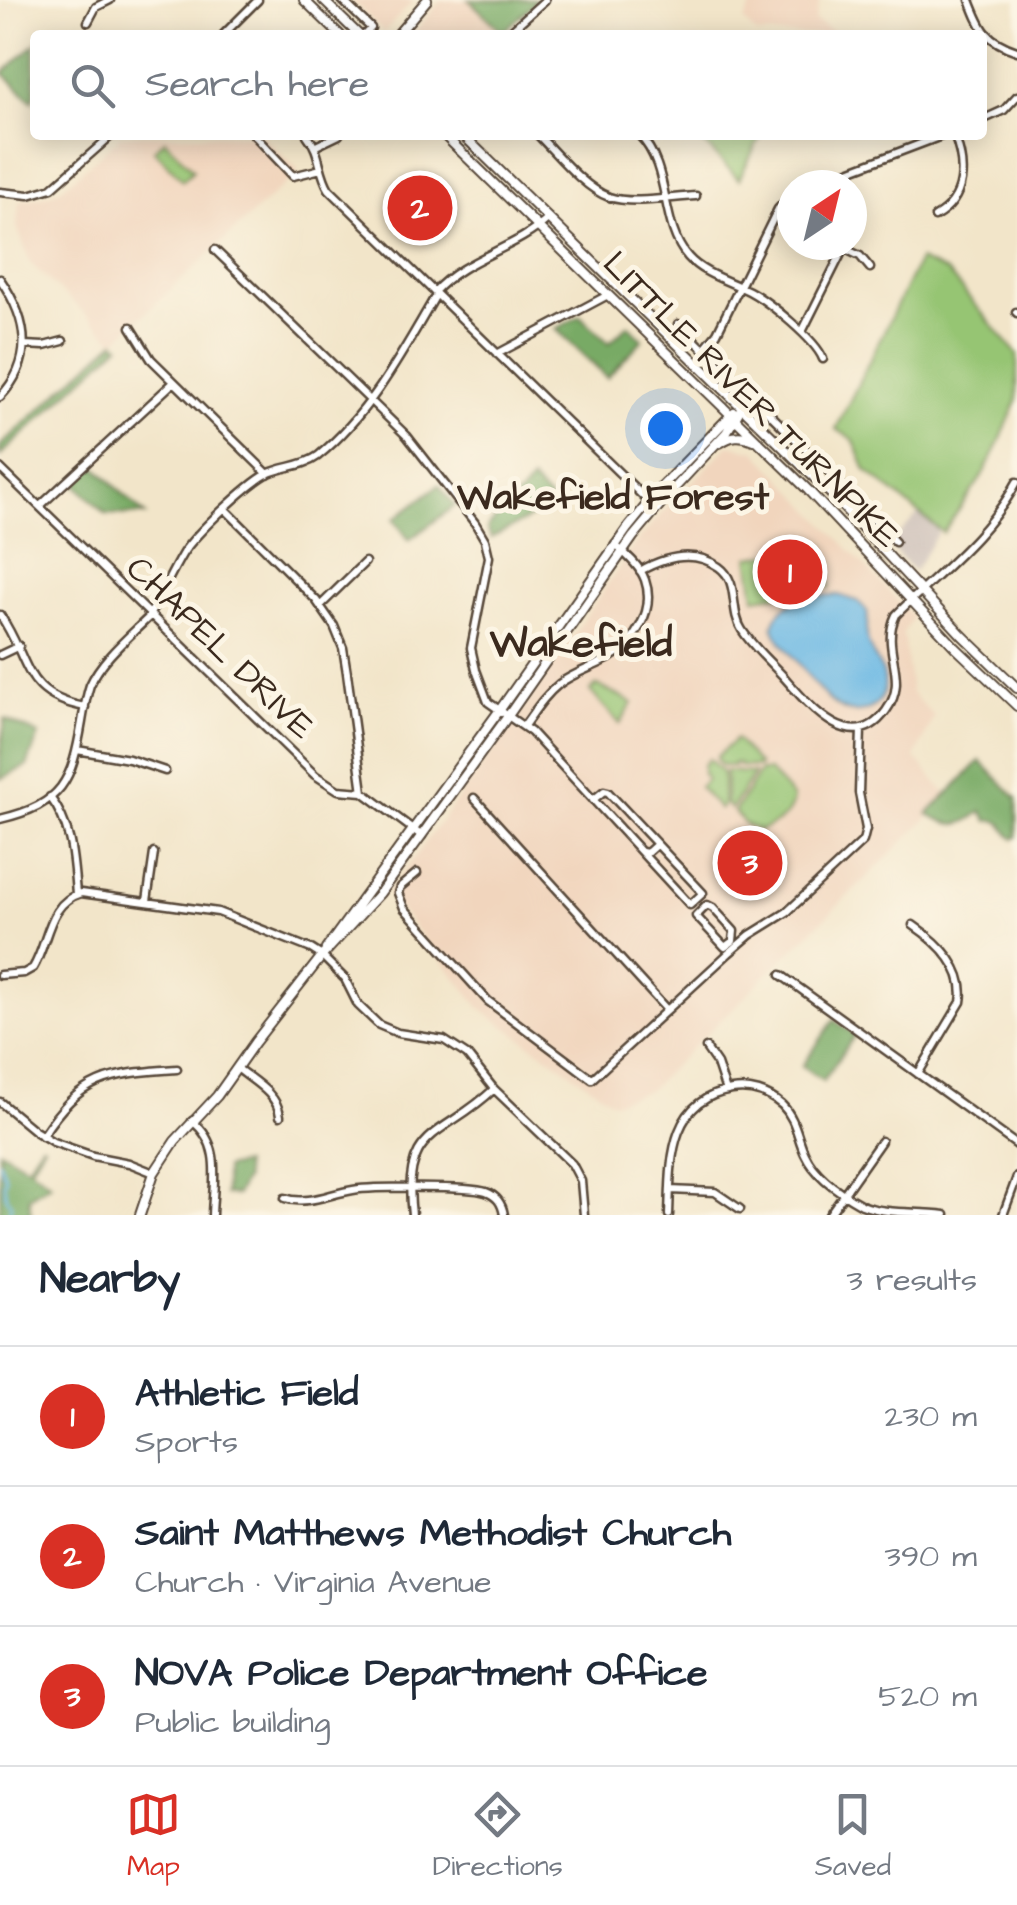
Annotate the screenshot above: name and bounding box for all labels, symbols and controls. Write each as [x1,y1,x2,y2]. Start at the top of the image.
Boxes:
search box [30,30,987,140]
icon: search [65,58,120,113]
text: Search here [145,59,369,111]
pin: 2 [388,170,452,246]
north arrow [777,170,867,260]
street label: LITTLE RIVER TURNPIKE [592,241,911,560]
your location [640,403,691,454]
district label: Wakefield Forest [456,472,770,524]
pin: 1 [758,534,822,610]
street label: CHAPEL DRIVE [115,545,325,751]
district label: Wakefield [489,617,673,672]
pin: 3 [718,826,782,900]
text: Nearby [40,1251,180,1309]
text: 3 results [847,1258,977,1303]
text: Athletic Field [135,1368,359,1420]
text: 1 [70,1394,75,1439]
text: 230 m [885,1394,977,1439]
text: Sports [135,1420,238,1465]
text: Saint Matthews Methodist Church [135,1508,731,1560]
text: 2 [63,1534,82,1579]
text: 390 m [885,1534,977,1579]
text: Church · Virginia Avenue [135,1560,491,1605]
text: NOVA Police Department Office [135,1648,708,1700]
text: 3 [64,1674,81,1719]
text: 520 m [878,1674,977,1719]
text: Public building [135,1700,330,1745]
tab: Map [126,1787,181,1886]
tab: Directions [433,1787,563,1886]
tab: Saved [815,1787,891,1886]

